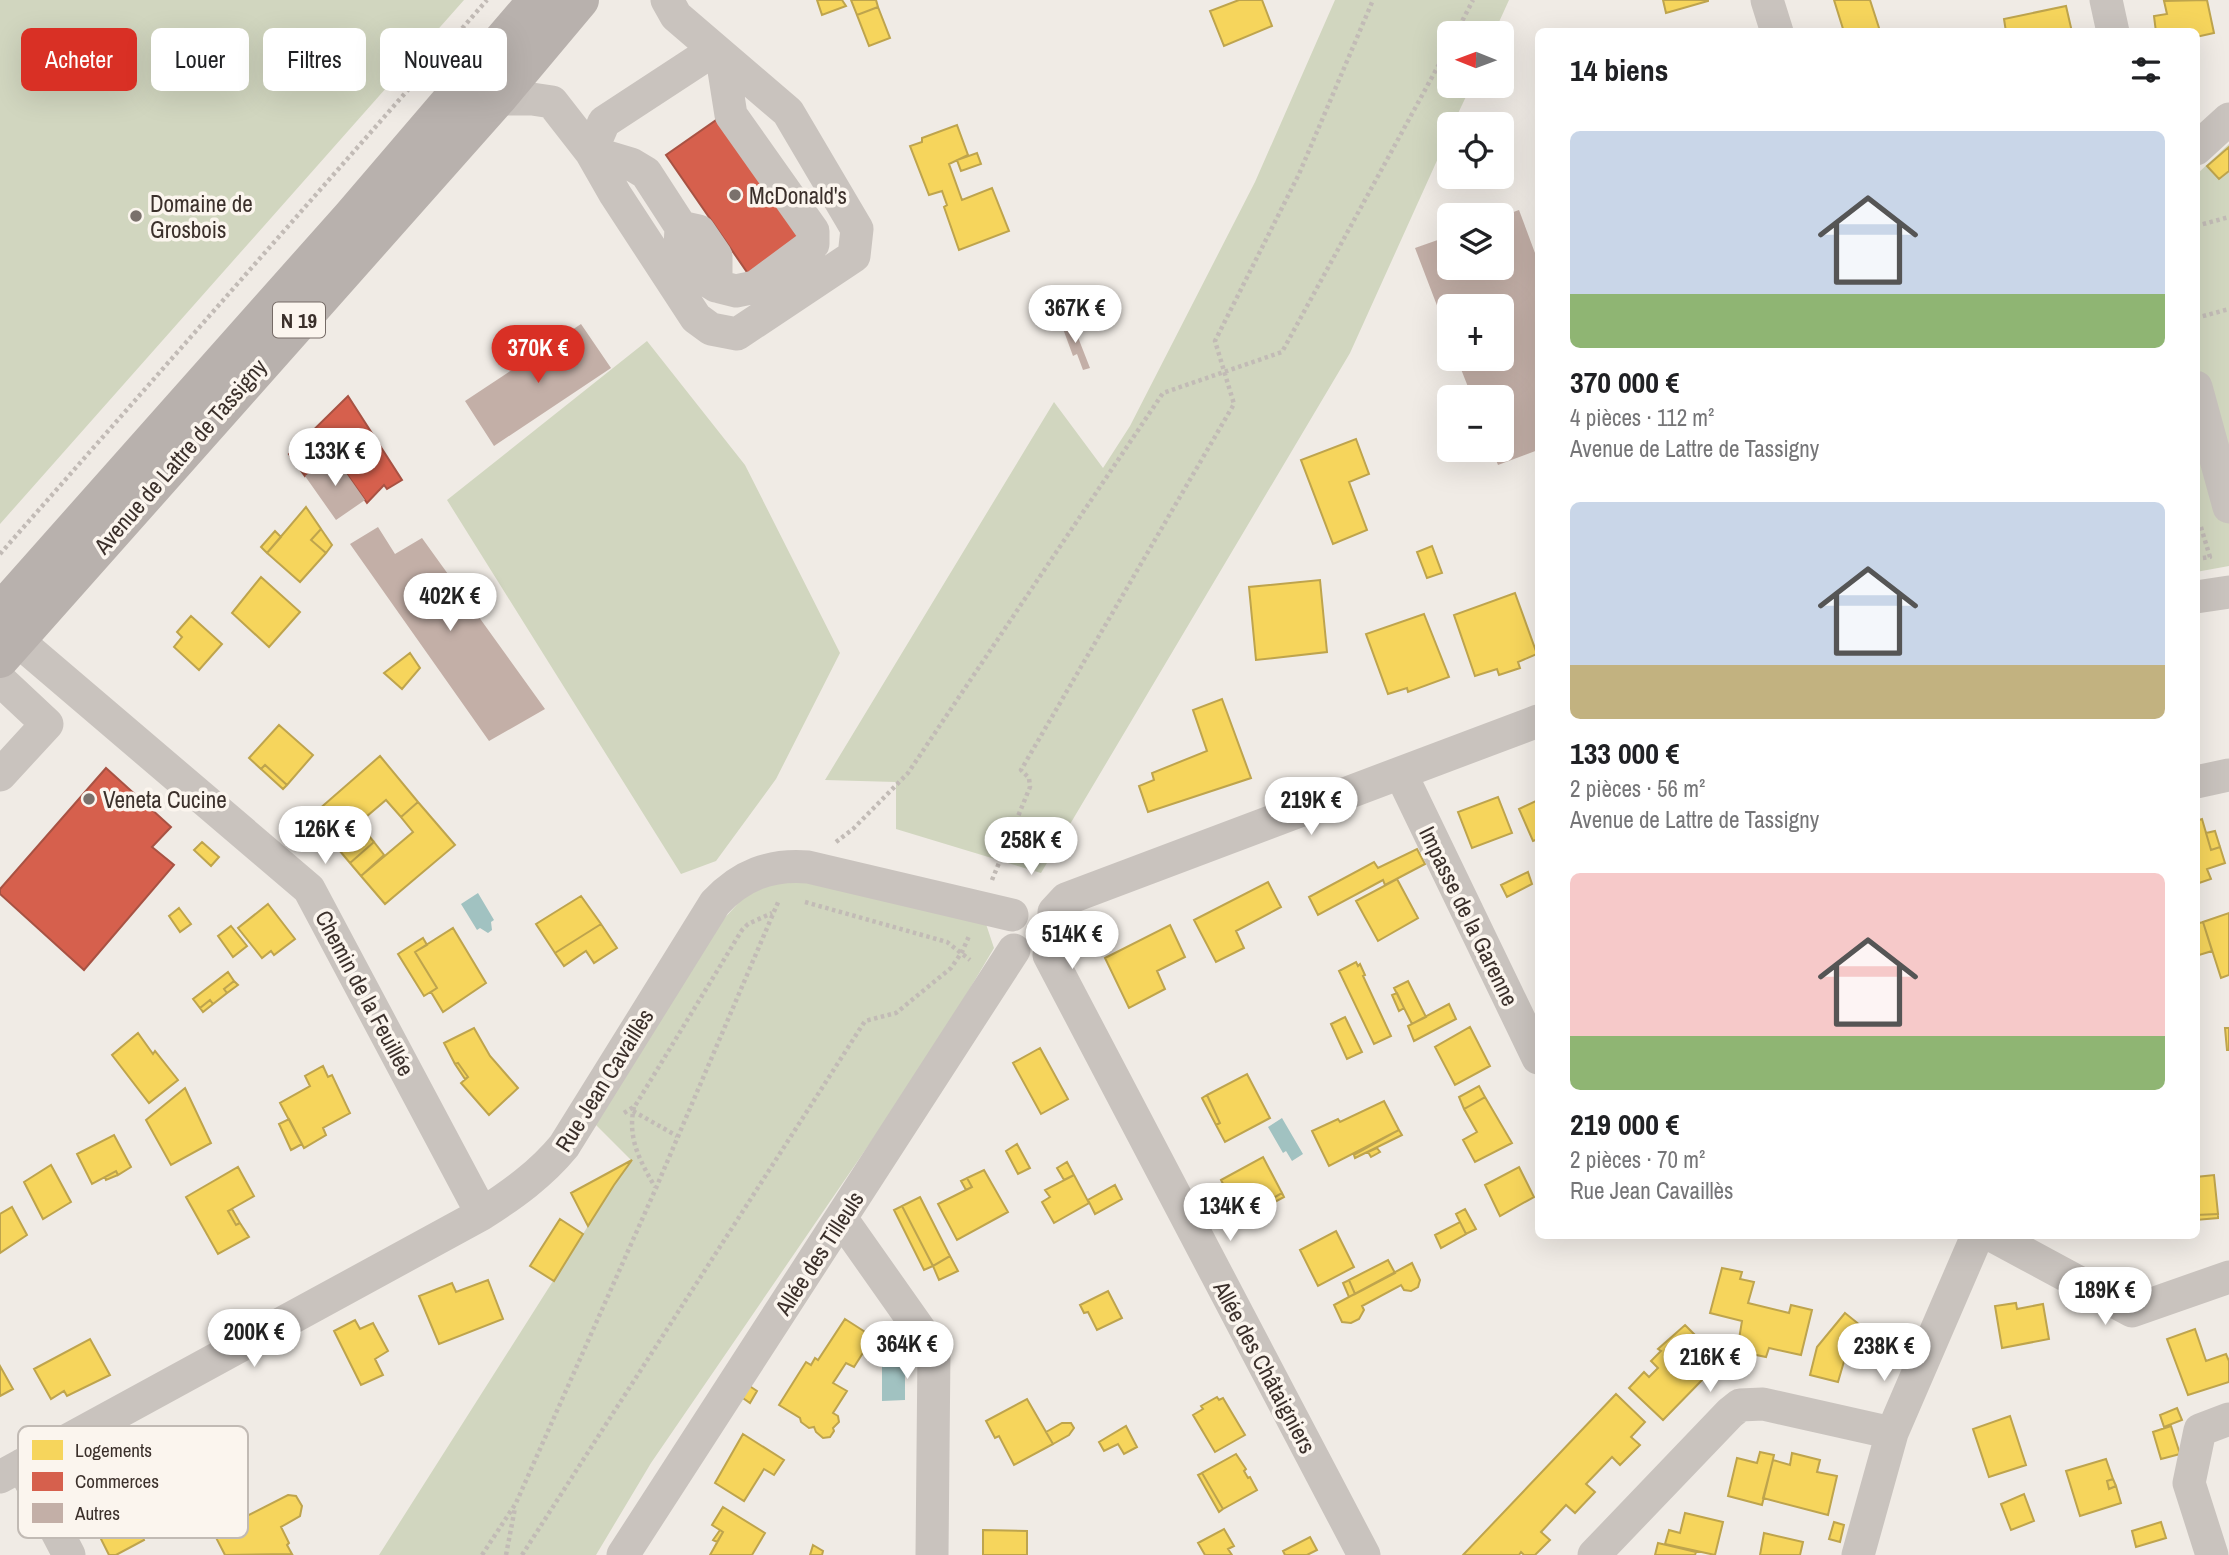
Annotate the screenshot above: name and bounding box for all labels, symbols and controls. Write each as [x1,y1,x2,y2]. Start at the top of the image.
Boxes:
north arrow [1437,21,1514,98]
map controls [1437,21,1514,462]
chip: Acheter [21,28,137,91]
chip: Louer [151,28,249,91]
chip: Filtres [263,28,366,91]
chip: Nouveau [380,28,507,91]
text: 14 biens [1570,50,1668,90]
icon: filters [2127,51,2165,89]
button: locate [1437,112,1514,189]
icon: home [1805,177,1931,303]
place label: McDonald's [749,180,847,211]
marker: McDonald's [727,187,743,203]
place label: Domaine de Grosbois [150,188,253,245]
button: layers [1437,203,1514,280]
marker: Domaine de Grosbois [128,208,144,224]
pin: 367K € [1018,286,1132,345]
text: 367K € [1045,292,1105,323]
button: + [1437,294,1514,371]
road number: N 19 [273,302,325,338]
pin: 370K € [481,326,595,385]
text: 370K € [508,332,568,363]
street label: Avenue de Lattre de Tassigny [86,351,274,561]
text: 370 000 € [1570,362,1679,402]
button: − [1437,385,1514,462]
text: 4 pièces · 112 m² [1570,402,1714,433]
pin: 133K € [278,428,392,488]
text: Avenue de Lattre de Tassigny [1570,433,1819,464]
text: 133K € [305,435,365,466]
icon: home [1805,548,1931,674]
pin: 402K € [393,574,507,633]
text: 402K € [420,580,480,611]
text: 133 000 € [1570,733,1679,773]
text: 2 pièces · 56 m² [1570,773,1705,804]
pin: 219K € [1254,778,1368,837]
place label: Veneta Cucine [103,784,227,815]
text: 219K € [1281,784,1341,815]
marker: Veneta Cucine [81,791,97,807]
text: Avenue de Lattre de Tassigny [1570,804,1819,835]
pin: 126K € [268,806,382,866]
text: 126K € [295,813,355,844]
pin: 258K € [974,818,1088,877]
street label: Impasse de la Garenne [1412,821,1526,1011]
text: 258K € [1001,824,1061,855]
street label: Chemin de la Feuillée [308,905,422,1081]
pin: 514K € [1015,912,1129,971]
text: 514K € [1042,918,1102,949]
icon: home [1805,919,1931,1045]
street label: Rue Jean Cavaillès [548,1002,660,1158]
text: 219 000 € [1570,1104,1679,1144]
text: 2 pièces · 70 m² [1570,1144,1705,1175]
text: Rue Jean Cavaillès [1570,1175,1734,1206]
pin: 134K € [1173,1184,1287,1243]
street label: Allée des Tilleuls [767,1185,871,1322]
text: 134K € [1200,1190,1260,1221]
pin: 189K € [2048,1268,2162,1327]
text: 189K € [2075,1274,2135,1305]
street label: Allée des Châtaigniers [1206,1275,1323,1459]
pin: 200K € [197,1310,311,1369]
text: 200K € [224,1316,284,1347]
pin: 364K € [850,1322,964,1381]
pin: 238K € [1827,1324,1941,1383]
text: 364K € [877,1328,937,1359]
text: 238K € [1854,1330,1914,1361]
pin: 216K € [1653,1334,1767,1394]
text: 216K € [1680,1341,1740,1372]
legend [18,1426,248,1538]
text: Logements [75,1437,152,1463]
text: Commerces [75,1468,159,1494]
text: Autres [74,1500,120,1526]

